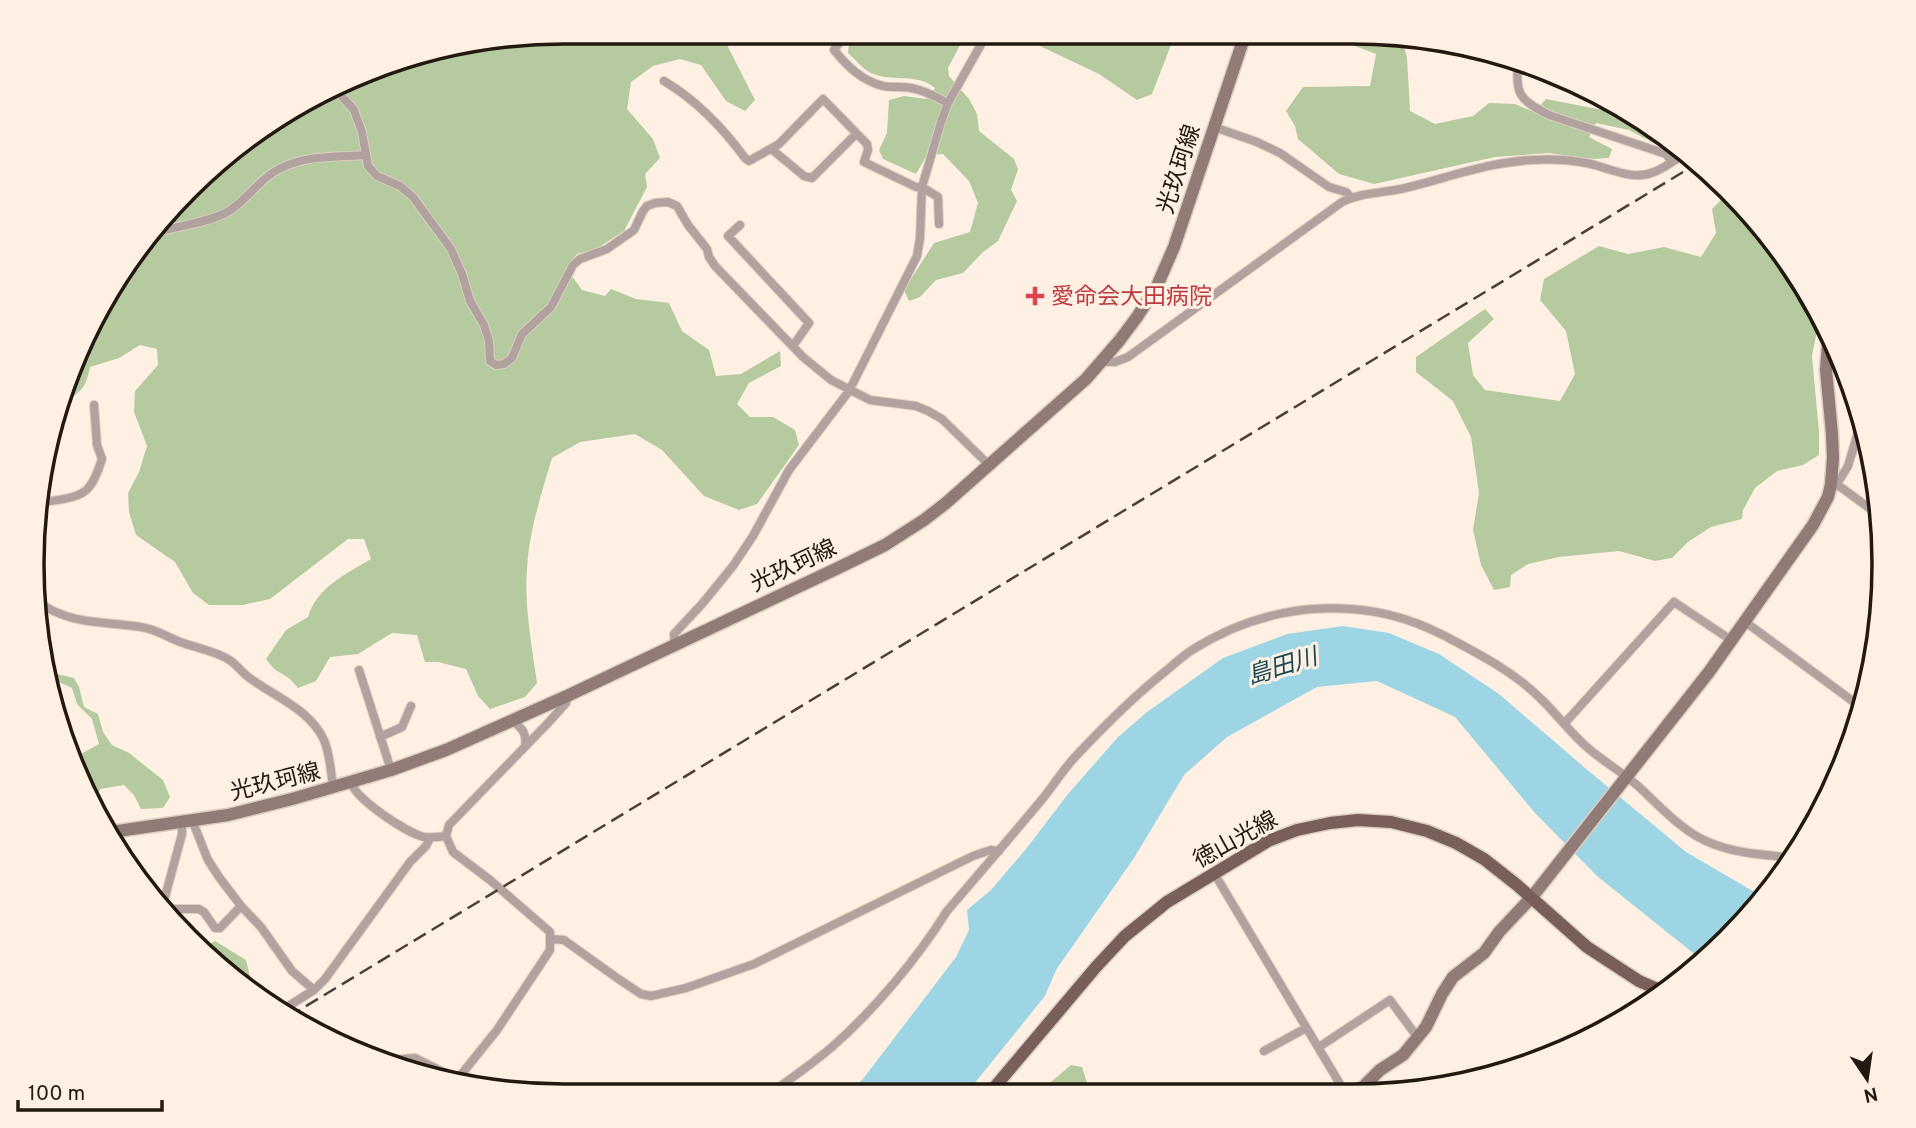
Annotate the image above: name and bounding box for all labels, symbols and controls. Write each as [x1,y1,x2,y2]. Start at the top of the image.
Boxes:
street label: 光玖珂線 [1152,122,1208,218]
place label: 愛命会大田病院 [1051,284,1212,313]
marker: 愛命会大田病院 [1025,286,1045,306]
street label: 光玖珂線 [746,535,842,600]
water label: 島田川 [1244,642,1324,693]
street label: 光玖珂線 [227,758,324,809]
street label: 徳山光線 [1189,806,1283,876]
north arrow [1832,1044,1902,1114]
scale bar [18,1068,161,1112]
text: N [1861,1080,1880,1107]
text: 100 m [28,1081,85,1108]

